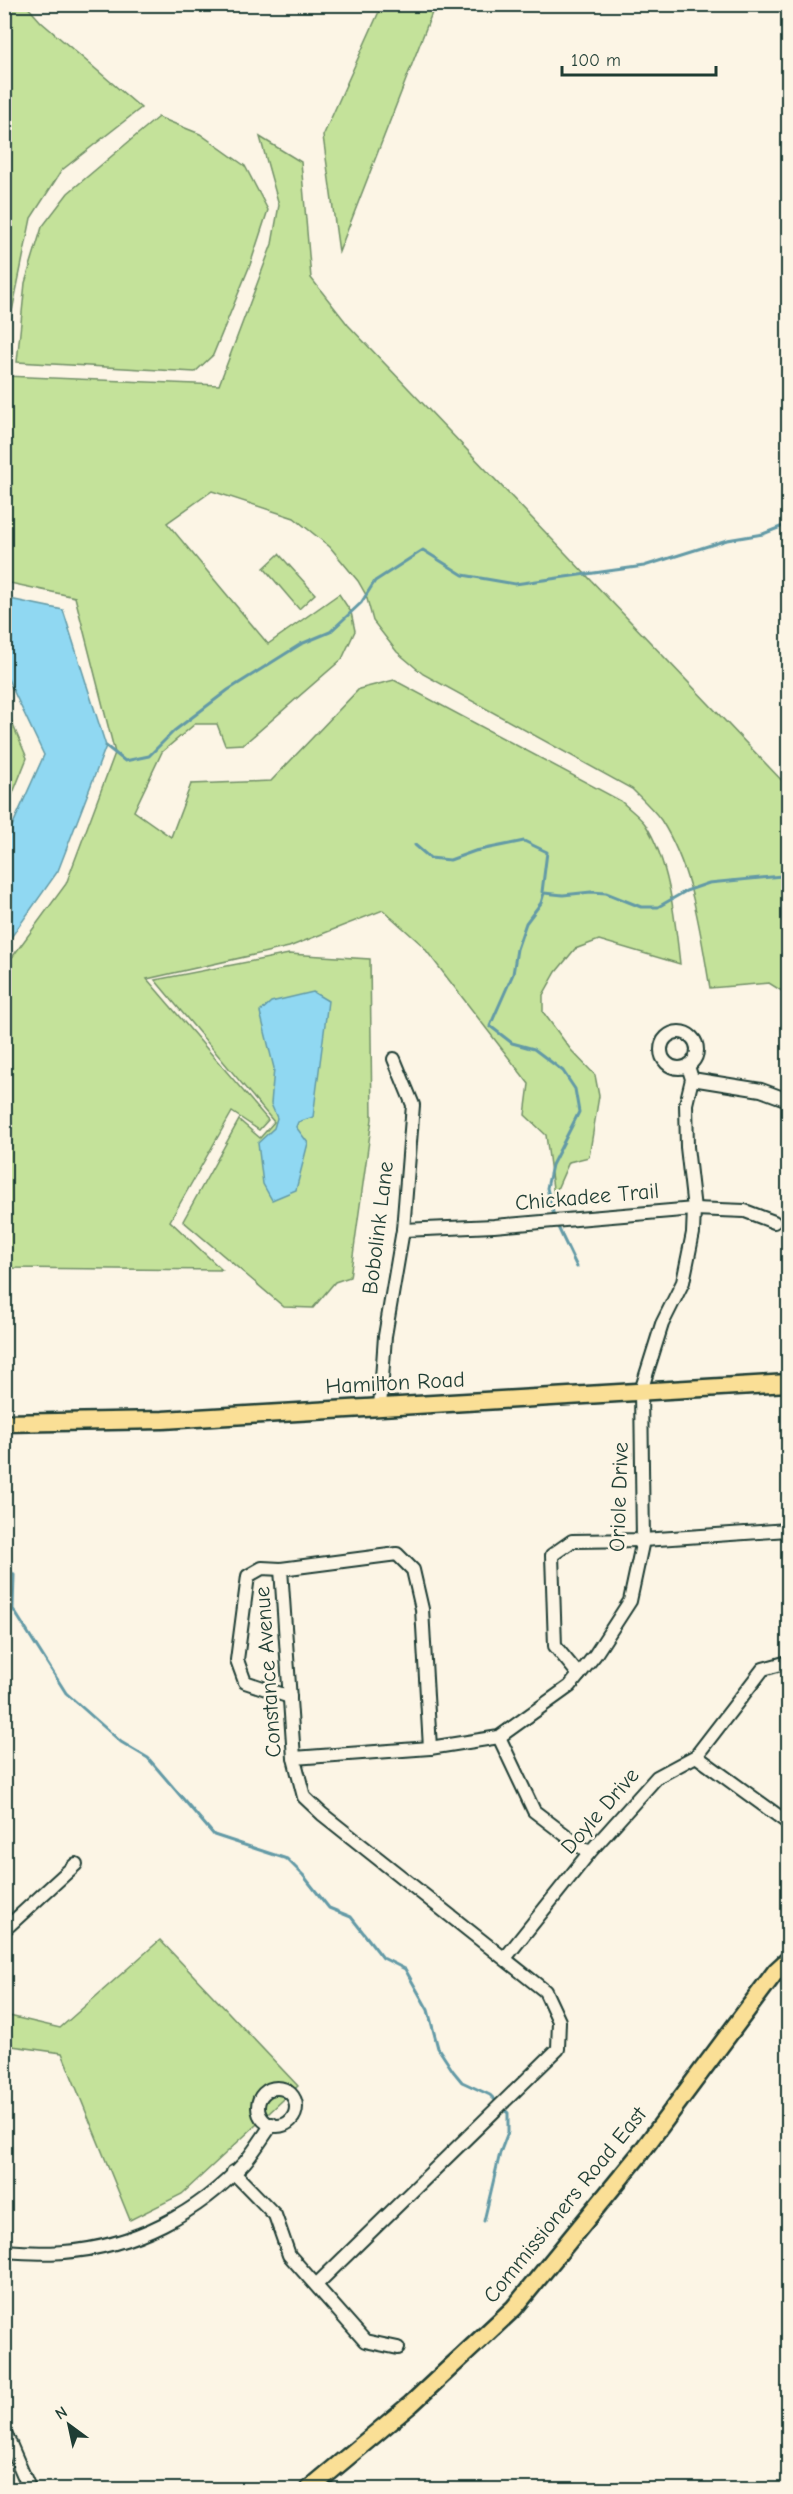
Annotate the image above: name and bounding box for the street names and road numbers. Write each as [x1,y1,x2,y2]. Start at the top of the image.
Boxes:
street label: Bobolink Lane [357,1160,399,1296]
street label: Chickadee Trail [514,1178,660,1216]
street label: Hamilton Road [325,1366,465,1400]
street label: Oriole Drive [604,1442,634,1552]
street label: Constance Avenue [249,1585,287,1759]
street label: Doyle Drive [556,1763,644,1859]
street label: Commissioners Road East [478,2101,653,2308]

